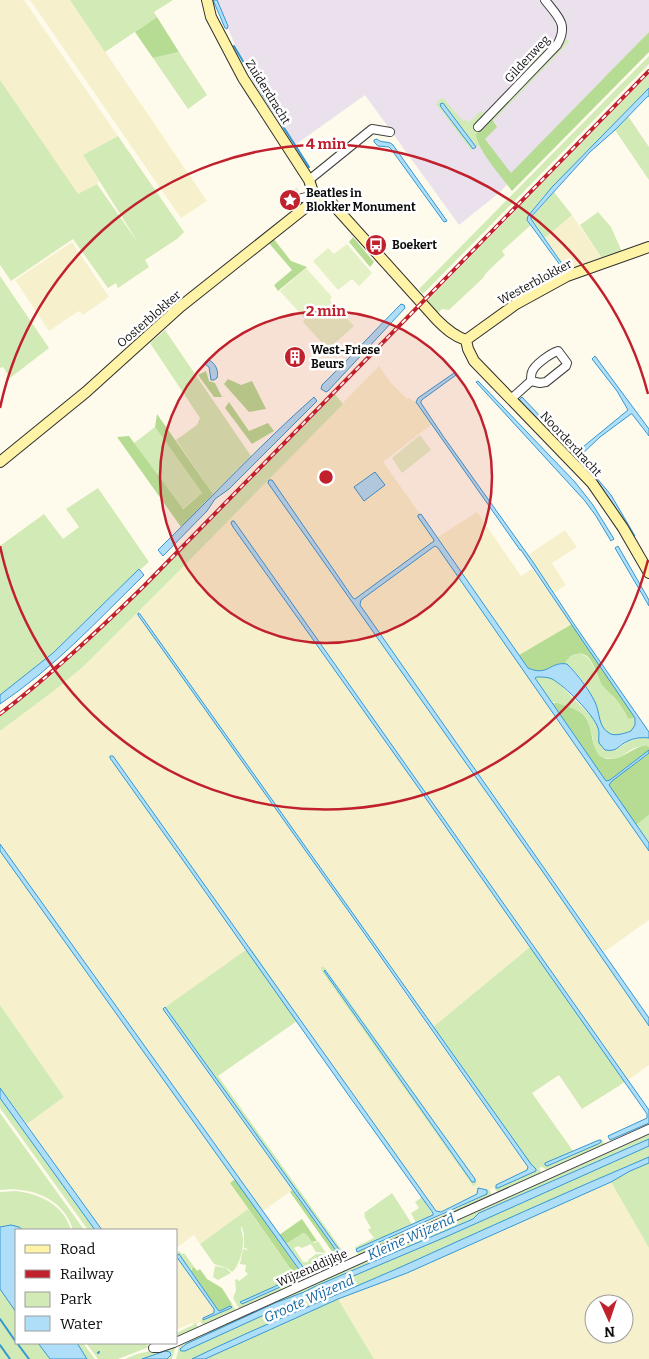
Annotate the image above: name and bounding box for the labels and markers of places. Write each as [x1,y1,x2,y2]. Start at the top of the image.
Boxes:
place label: Beatles in Blokker Monument [306,186,416,214]
place icon: Beatles in Blokker Monument [278,188,302,212]
bus stop icon: Boekert [364,233,388,257]
place label: Boekert [392,238,437,252]
place label: West-Friese Beurs [311,343,381,371]
building icon: West-Friese Beurs [283,345,307,369]
centre of rings [317,468,335,486]

